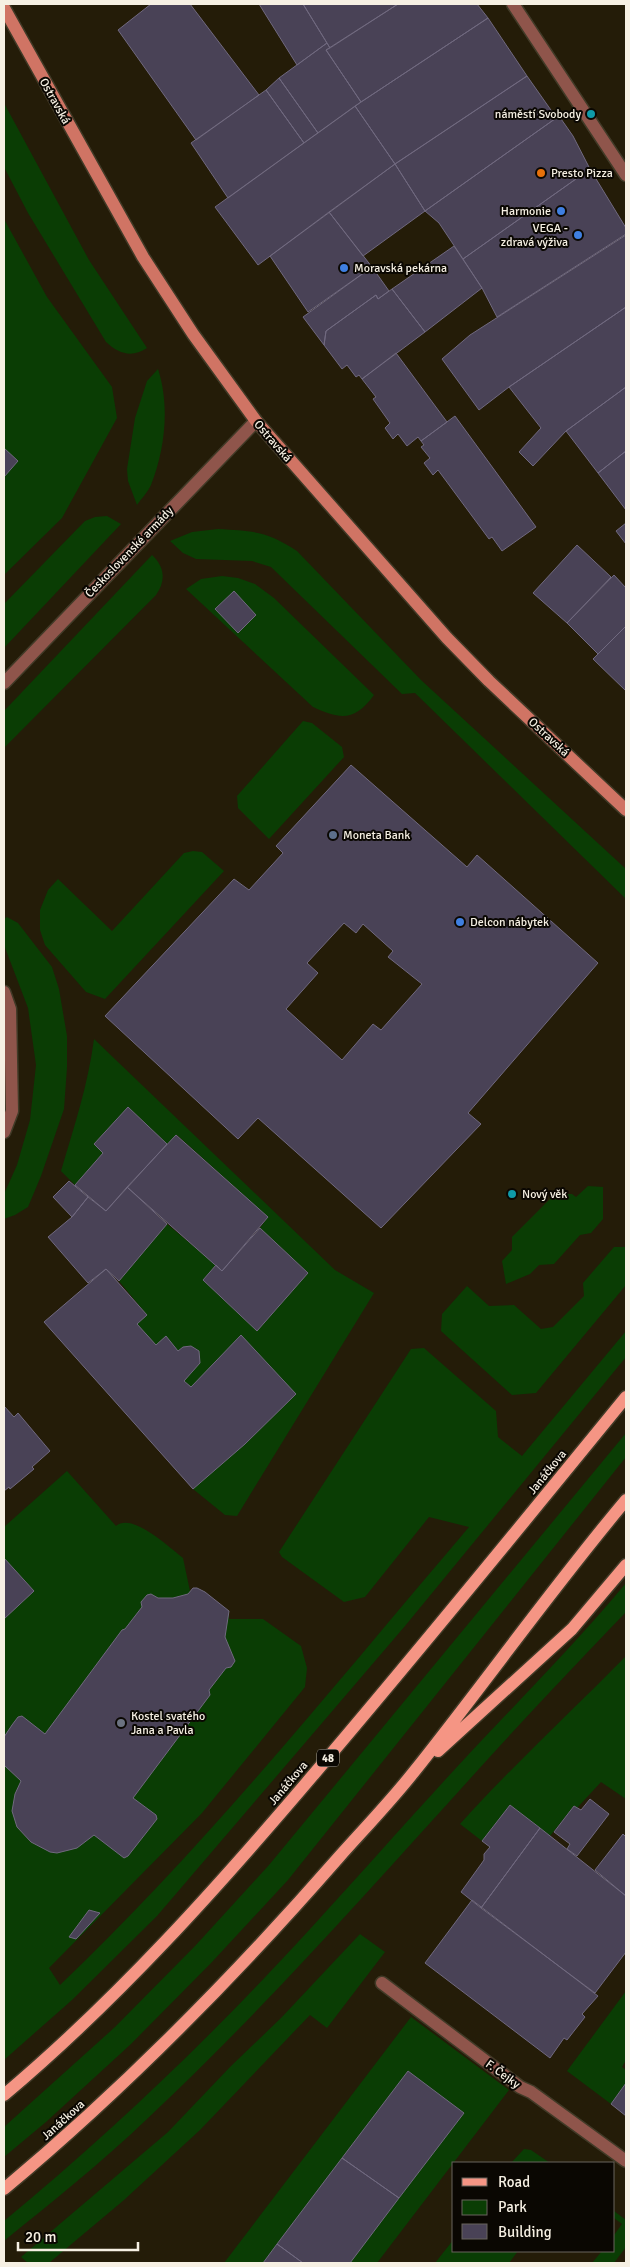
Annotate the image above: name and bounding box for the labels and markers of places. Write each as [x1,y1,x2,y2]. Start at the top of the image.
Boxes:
place label: náměstí Svobody [495,107,581,122]
marker: náměstí Svobody [585,108,597,120]
place label: Presto Pizza [551,166,613,181]
marker: Presto Pizza [535,167,547,179]
place label: Harmonie [501,204,551,219]
marker: Harmonie [555,205,567,217]
place label: VEGA - zdravá výživa [501,221,568,250]
marker: VEGA - zdravá výživa [572,229,584,241]
place label: Moravská pekárna [354,261,447,276]
marker: Moravská pekárna [338,262,350,274]
place label: Moneta Bank [343,828,410,843]
marker: Moneta Bank [327,829,339,841]
place label: Delcon nábytek [470,915,549,930]
marker: Delcon nábytek [454,916,466,928]
place label: Nový věk [522,1187,567,1202]
marker: Nový věk [506,1188,518,1200]
place label: Kostel svatého Jana a Pavla [131,1709,205,1738]
marker: Kostel svatého Jana a Pavla [115,1717,127,1729]

